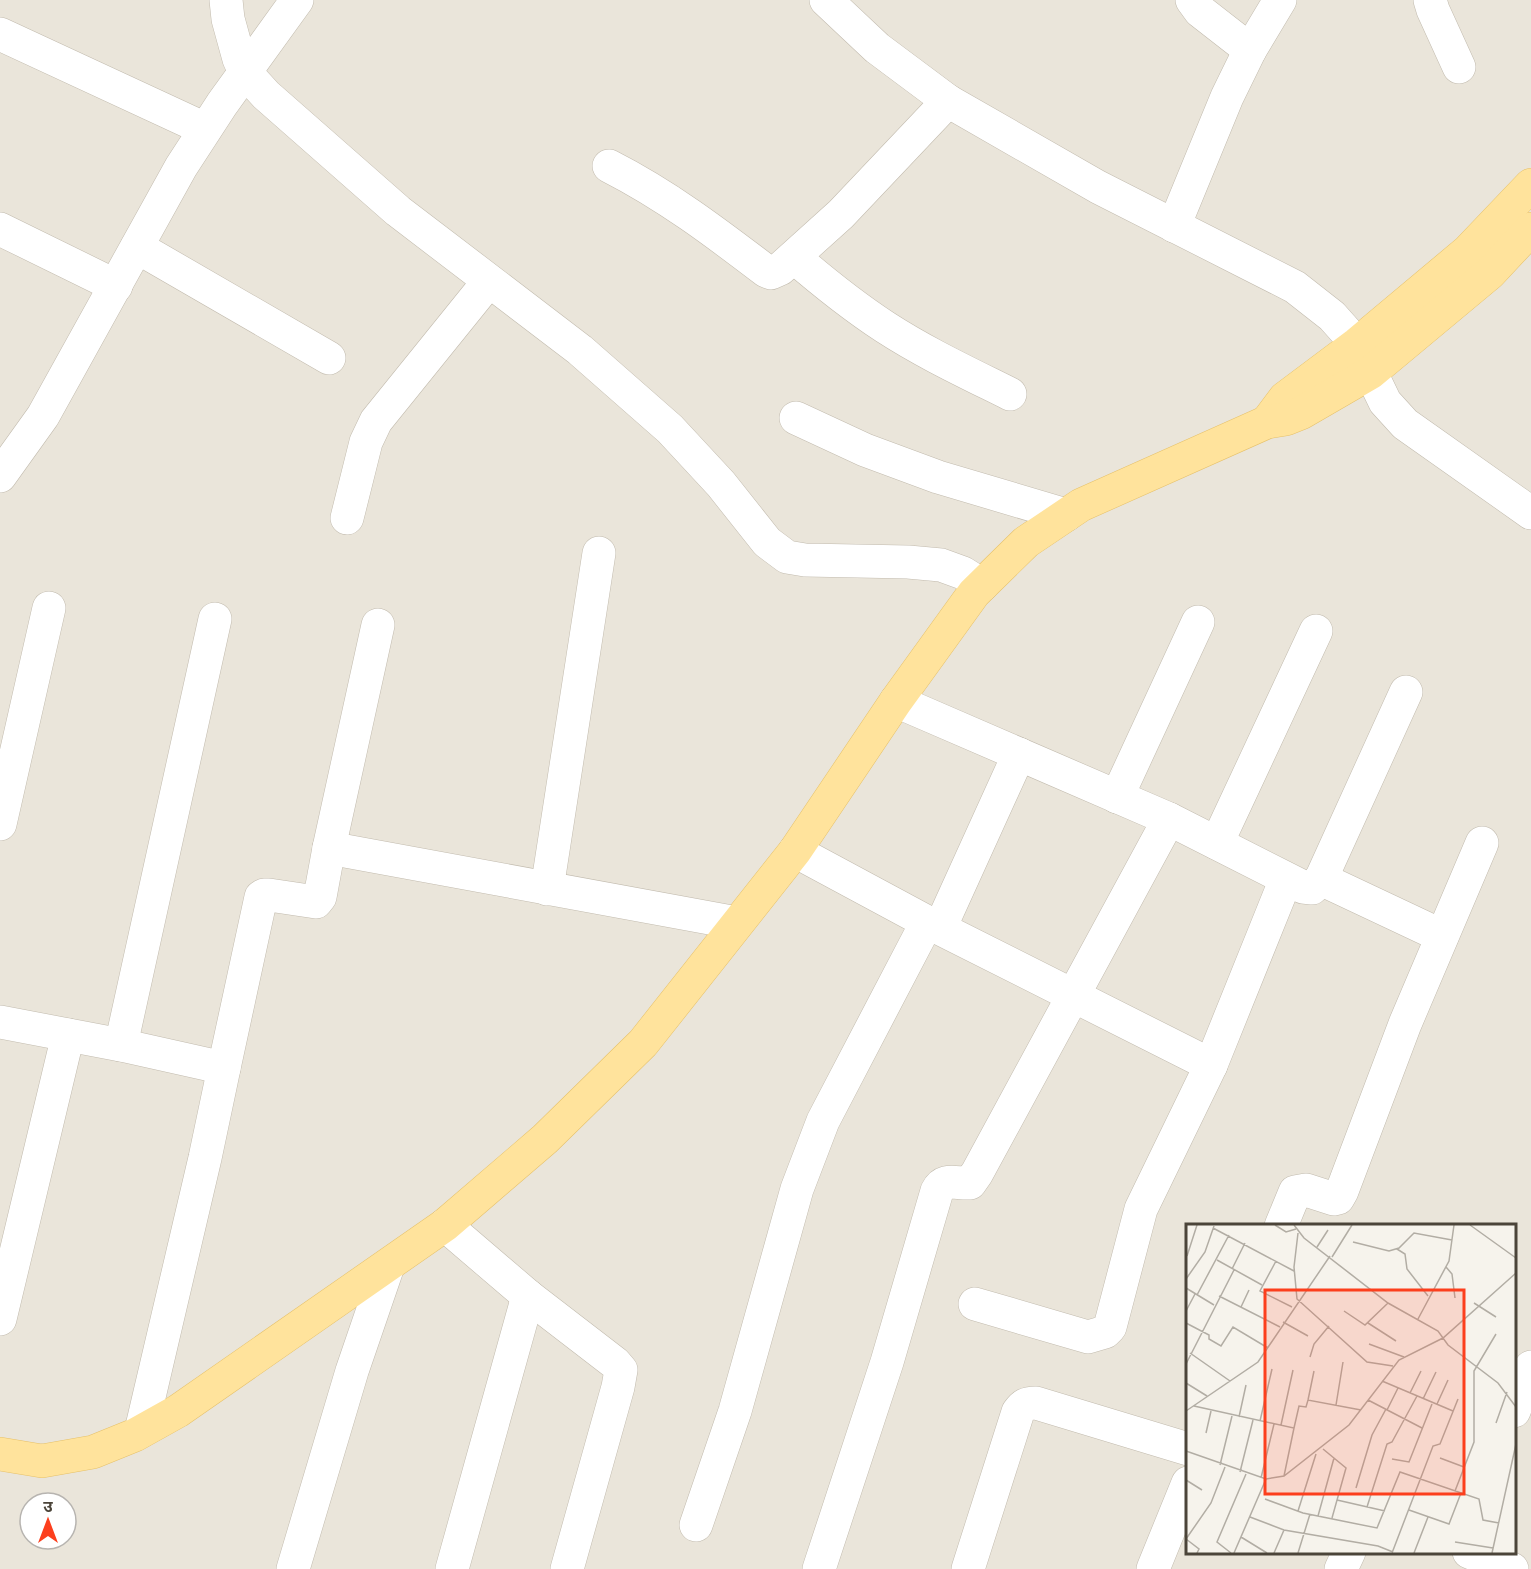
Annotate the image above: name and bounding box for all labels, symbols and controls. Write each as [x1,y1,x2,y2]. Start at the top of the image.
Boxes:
inset map [1186,1224,1516,1554]
north arrow [18,1491,78,1551]
text: उ [43,1496,53,1516]

